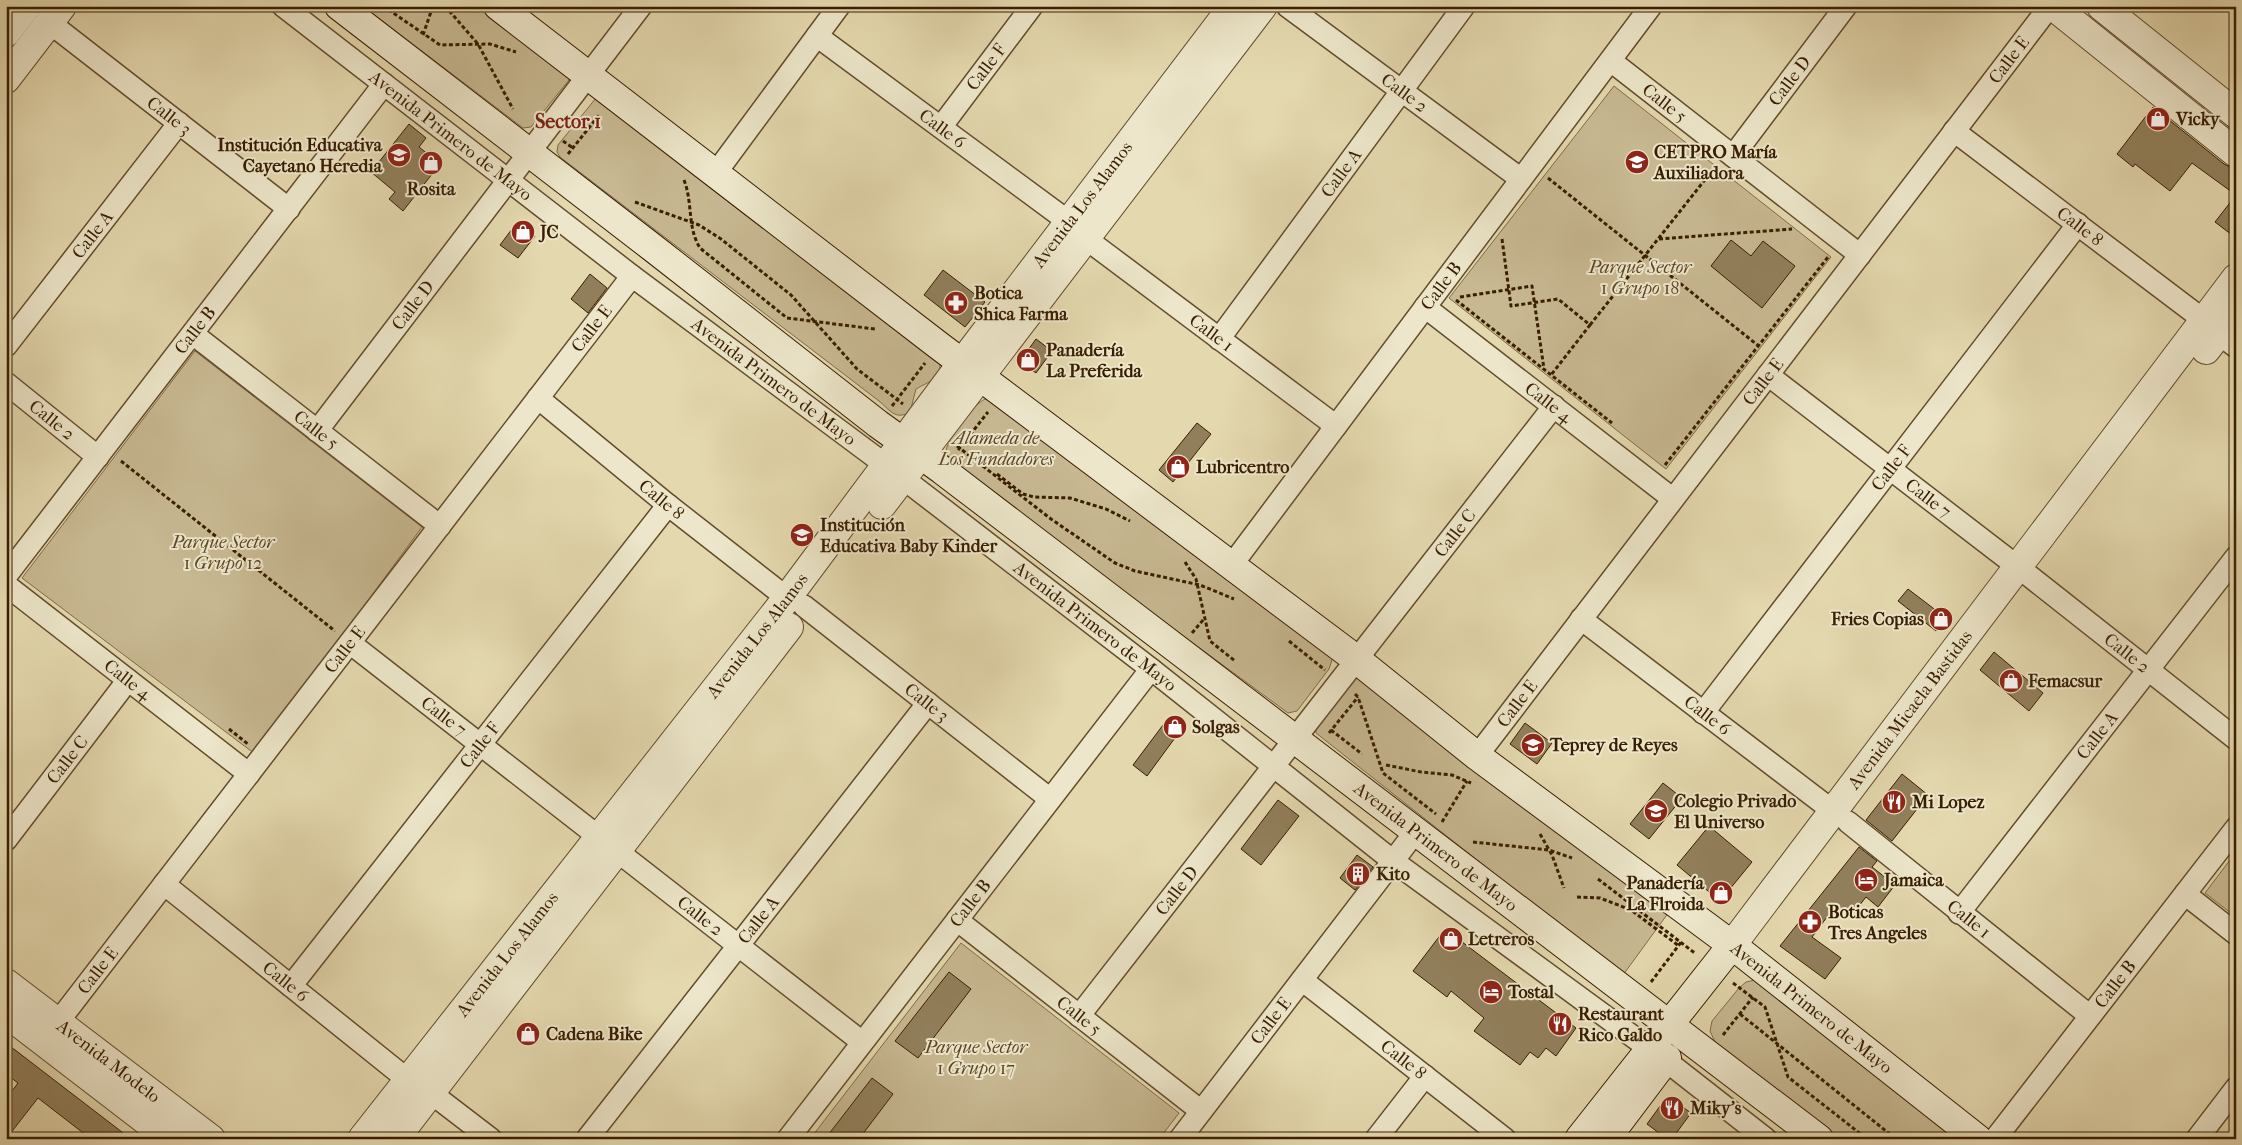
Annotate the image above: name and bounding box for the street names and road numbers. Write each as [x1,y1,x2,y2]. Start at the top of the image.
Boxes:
street label: Calle E [1984,32,2034,88]
street label: Calle F [962,40,1011,95]
street label: Calle D [1764,52,1815,110]
street label: Avenida Primero de Mayo [364,66,536,206]
street label: Calle 2 [1377,69,1431,117]
street label: Calle 5 [1638,79,1691,127]
street label: Calle 3 [143,92,195,140]
street label: Calle 6 [915,105,970,153]
street label: Avenida Los Alamos [1028,137,1137,273]
street label: Calle A [1317,145,1366,202]
street label: Calle 8 [2053,203,2107,251]
street label: Calle A [68,207,118,263]
street label: Calle B [1417,258,1466,315]
street label: Calle D [388,277,439,335]
street label: Calle E [567,301,617,357]
street label: Calle B [170,302,220,359]
street label: Calle 1 [1185,310,1237,356]
street label: Avenida Primero de Mayo [686,313,860,450]
street label: Calle E [1739,354,1788,410]
street label: Calle 4 [1520,378,1576,428]
street label: Calle 2 [25,396,79,445]
street label: Calle 5 [289,406,343,454]
street label: Calle F [1867,441,1916,495]
street label: Calle 7 [1901,474,1955,523]
street label: Calle 8 [634,475,688,525]
street label: Calle C [1430,505,1481,562]
street label: Avenida Primero de Mayo [1008,557,1181,696]
street label: Avenida Los Alamos [702,569,813,703]
street label: Calle E [320,622,370,678]
street label: Avenida Micaela Bastidas [1843,626,1977,794]
street label: Calle 2 [2100,629,2154,678]
street label: Calle 4 [100,655,155,705]
street label: Calle E [1493,676,1542,732]
street label: Calle 3 [900,679,953,727]
street label: Calle 6 [1680,691,1735,740]
street label: Calle 7 [417,692,471,741]
street label: Calle A [2072,707,2123,764]
street label: Calle F [456,718,505,773]
street label: Calle C [43,732,93,788]
street label: Avenida Primero de Mayo [1349,777,1521,916]
street label: Calle D [1151,862,1203,920]
street label: Calle B [945,875,996,932]
street label: Avenida Los Alamos [451,888,563,1022]
street label: Calle 2 [673,892,727,941]
street label: Calle A [734,892,784,948]
street label: Calle 1 [1943,896,1995,943]
street label: Avenida Primero de Mayo [1725,937,1896,1078]
street label: Calle E [73,943,123,999]
street label: Calle B [2090,956,2141,1012]
street label: Calle 6 [258,957,313,1007]
street label: Calle 5 [1052,992,1105,1040]
street label: Calle E [1246,993,1296,1049]
street label: Avenida Modelo [52,1015,164,1108]
street label: Calle 8 [1376,1036,1430,1084]

